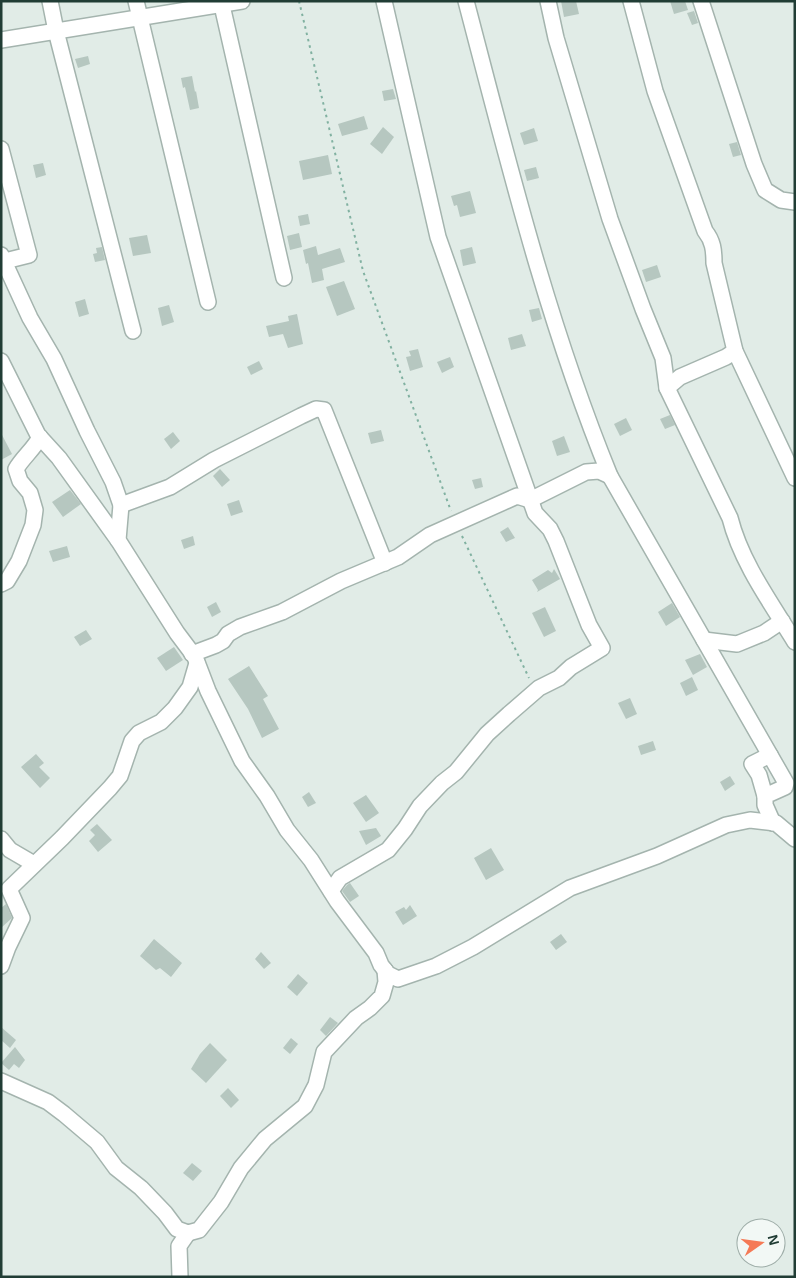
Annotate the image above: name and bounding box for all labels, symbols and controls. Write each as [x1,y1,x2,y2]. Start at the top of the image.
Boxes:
north arrow [736,1218,786,1268]
text: N [765,1233,783,1247]

